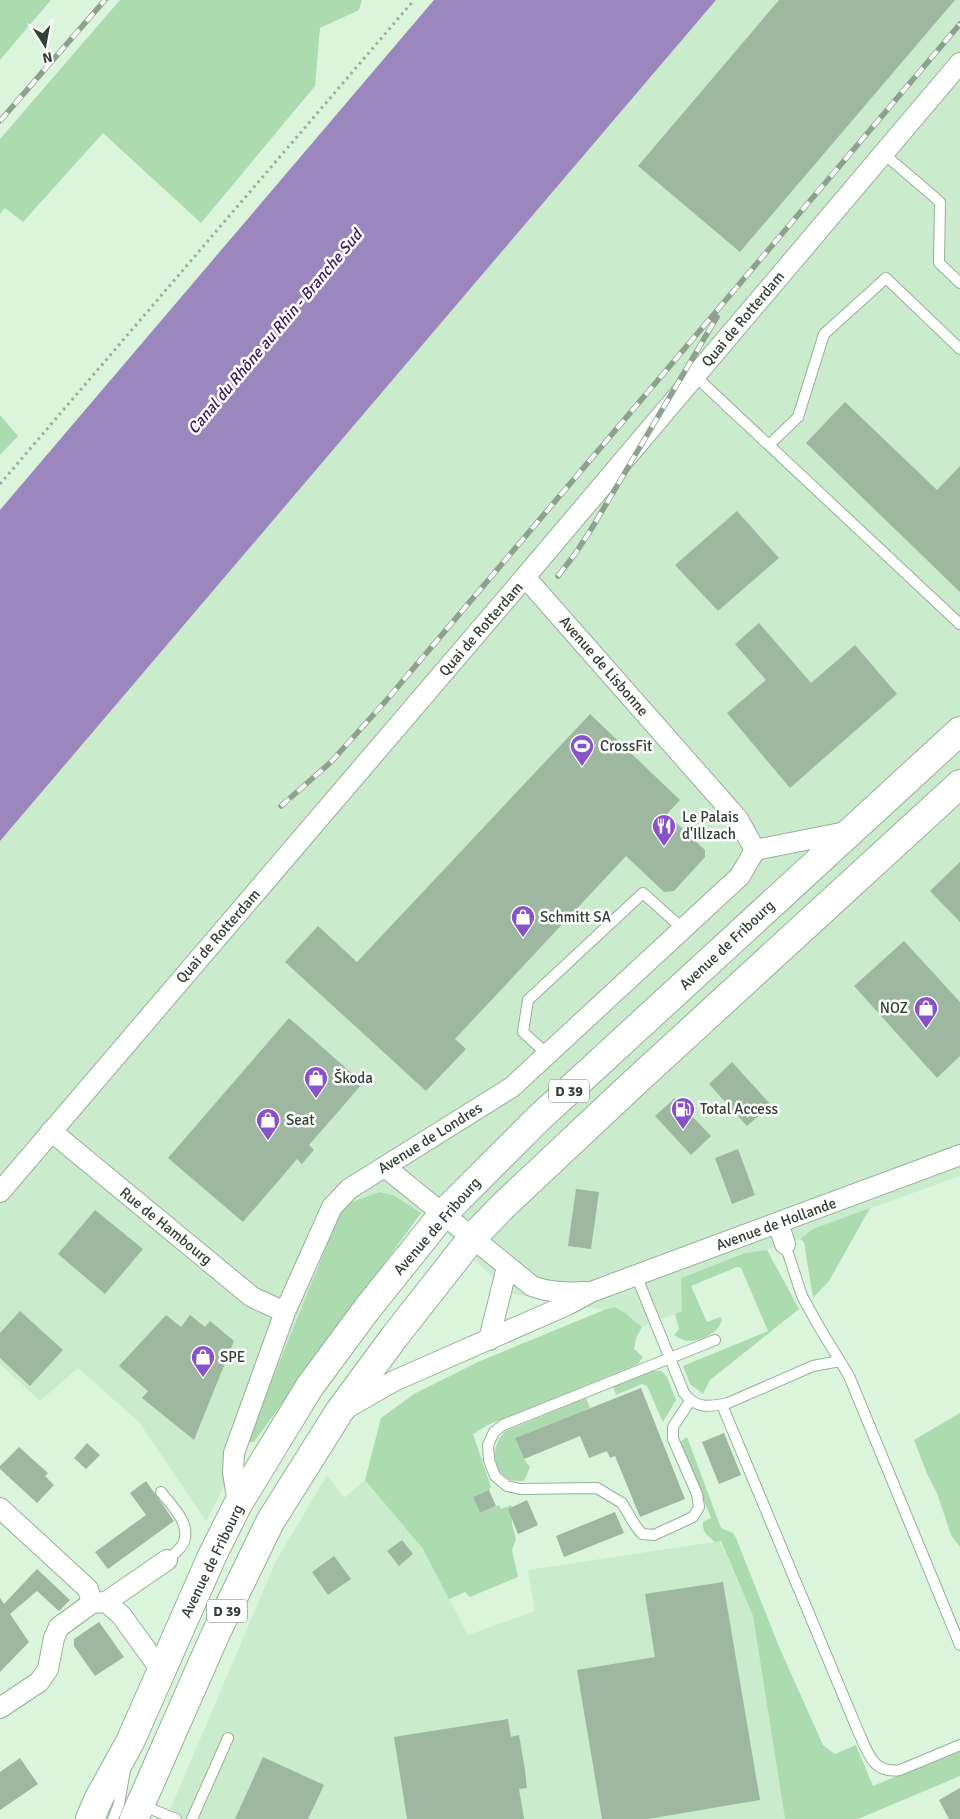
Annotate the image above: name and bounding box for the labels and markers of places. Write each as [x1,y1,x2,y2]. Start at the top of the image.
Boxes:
sports icon: CrossFit [569,733,595,767]
place label: CrossFit [600,737,652,755]
place label: Le Palais d'Illzach [682,808,739,843]
restaurant icon: Le Palais d'Illzach [651,813,677,847]
shop icon: Schmitt SA [510,904,536,938]
place label: Schmitt SA [540,908,611,926]
shop icon: NOZ [913,995,939,1029]
place label: NOZ [880,999,908,1017]
shop icon: Škoda [303,1065,329,1099]
place label: Škoda [334,1068,373,1087]
fuel station icon: Total Access [670,1096,696,1130]
place label: Total Access [700,1100,778,1118]
shop icon: Seat [255,1107,281,1141]
place label: Seat [286,1111,315,1129]
shop icon: SPE [190,1344,216,1378]
place label: SPE [220,1348,245,1366]

